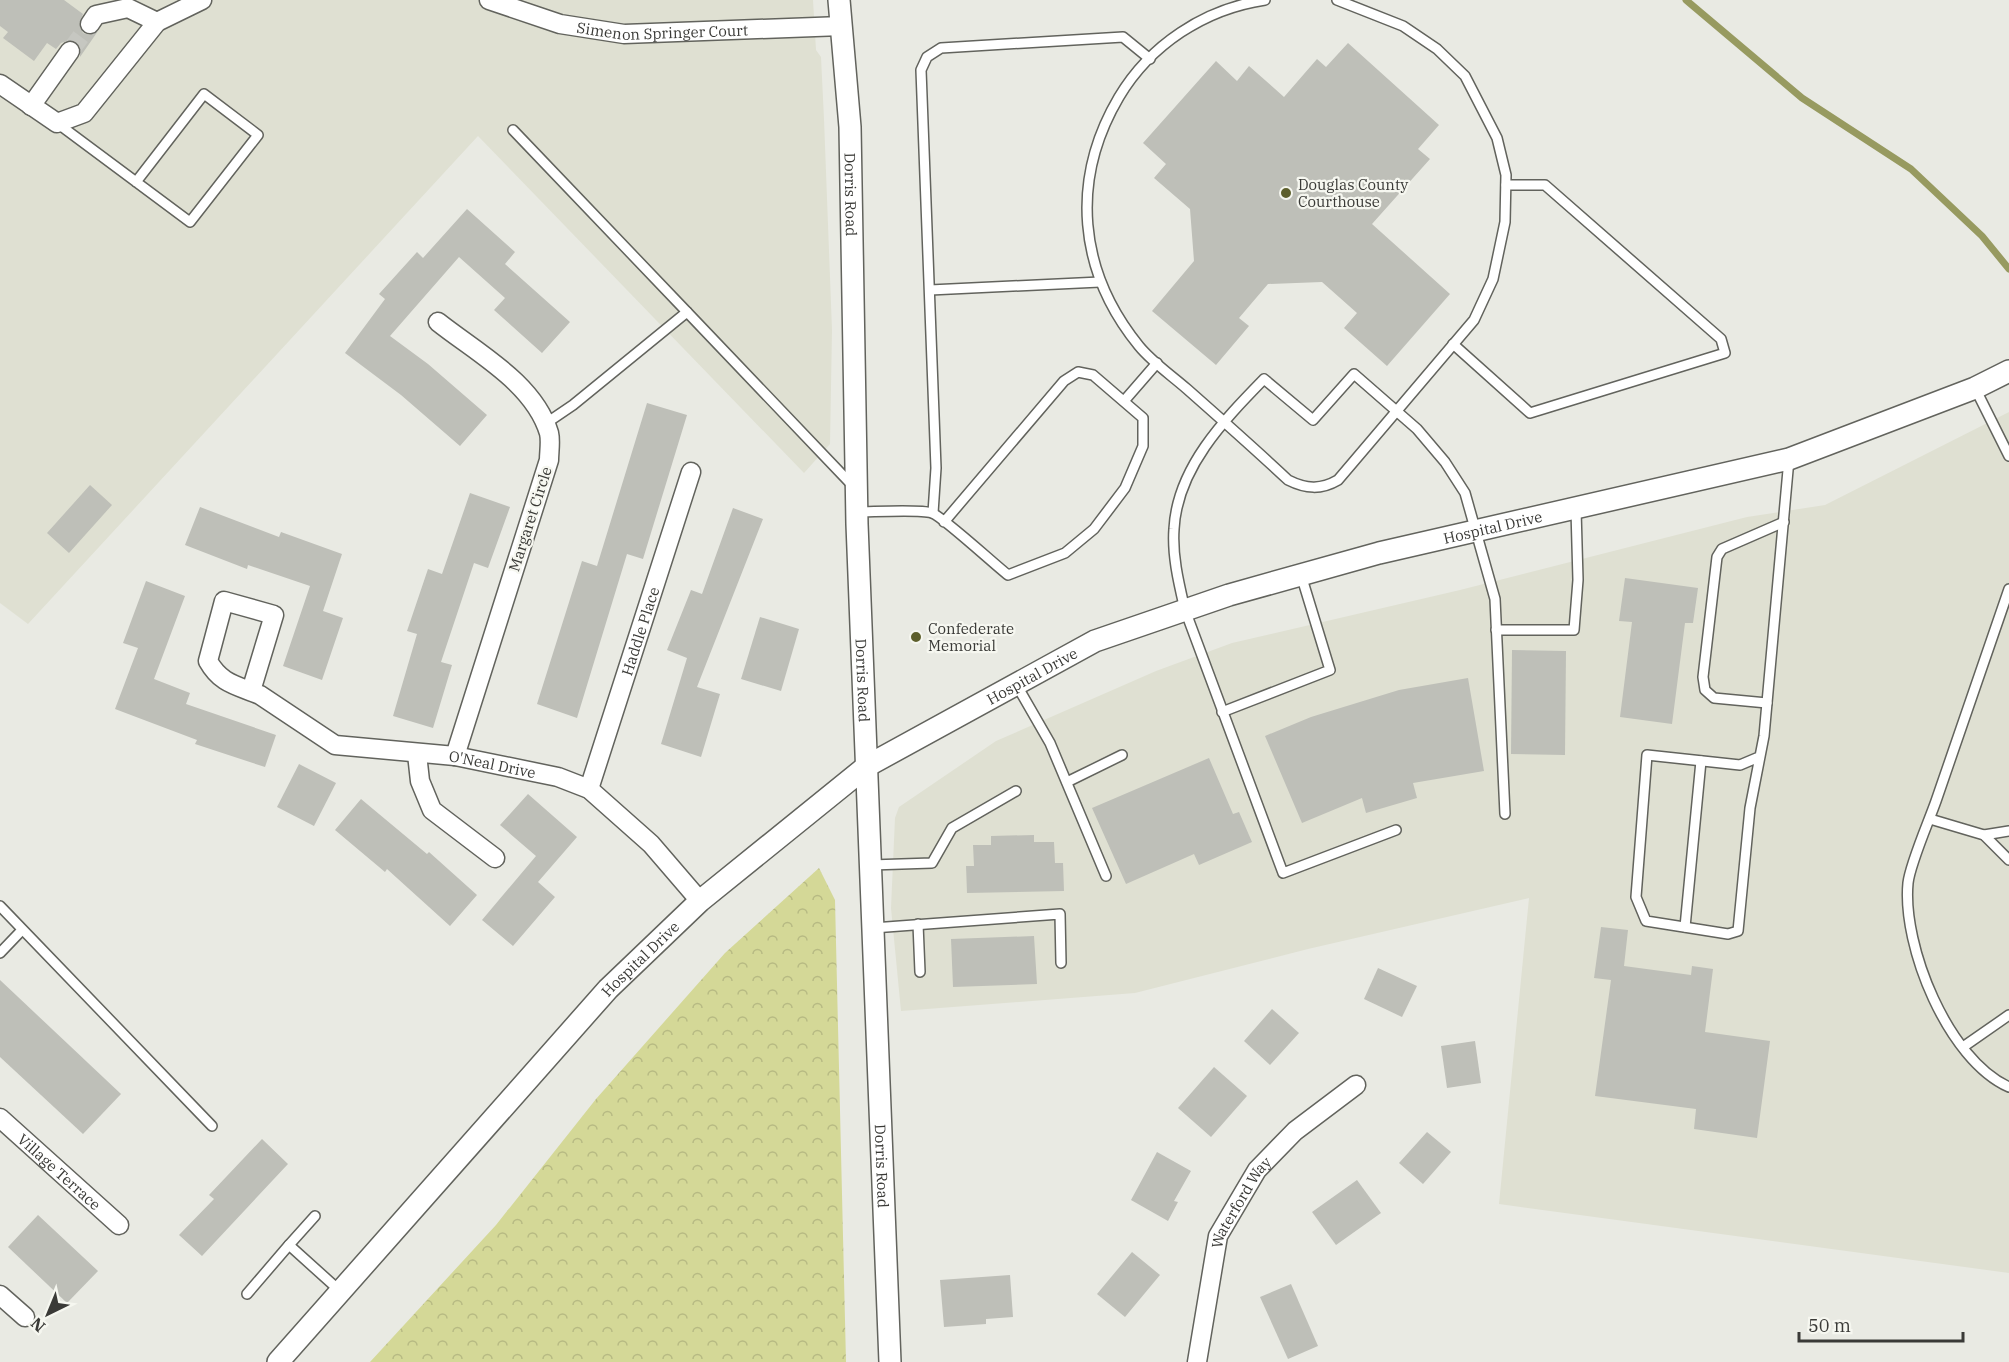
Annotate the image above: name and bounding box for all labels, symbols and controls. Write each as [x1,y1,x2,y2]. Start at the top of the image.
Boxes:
street label: Simenon Springer Court [576,17,748,44]
street label: Dorris Road [841,152,861,237]
place label: Douglas County Courthouse [1298,175,1408,211]
marker: Douglas County Courthouse [1279,186,1293,200]
street label: Margaret Circle [504,464,556,574]
street label: Hospital Drive [1441,506,1544,548]
street label: Haddle Place [617,584,663,678]
place label: Confederate Memorial [928,619,1014,655]
marker: Confederate Memorial [909,630,923,644]
street label: Dorris Road [852,638,874,723]
street label: Hospital Drive [983,643,1081,708]
street label: O'Neal Drive [448,746,537,782]
street label: Hospital Drive [597,917,683,1000]
street label: Dorris Road [871,1124,893,1208]
street label: Village Terrace [14,1129,105,1214]
street label: Waterford Way [1207,1152,1275,1249]
north arrow [18,1284,78,1344]
scale bar [1799,1305,1962,1343]
text: N [26,1313,49,1337]
text: 50 m [1808,1314,1851,1337]

